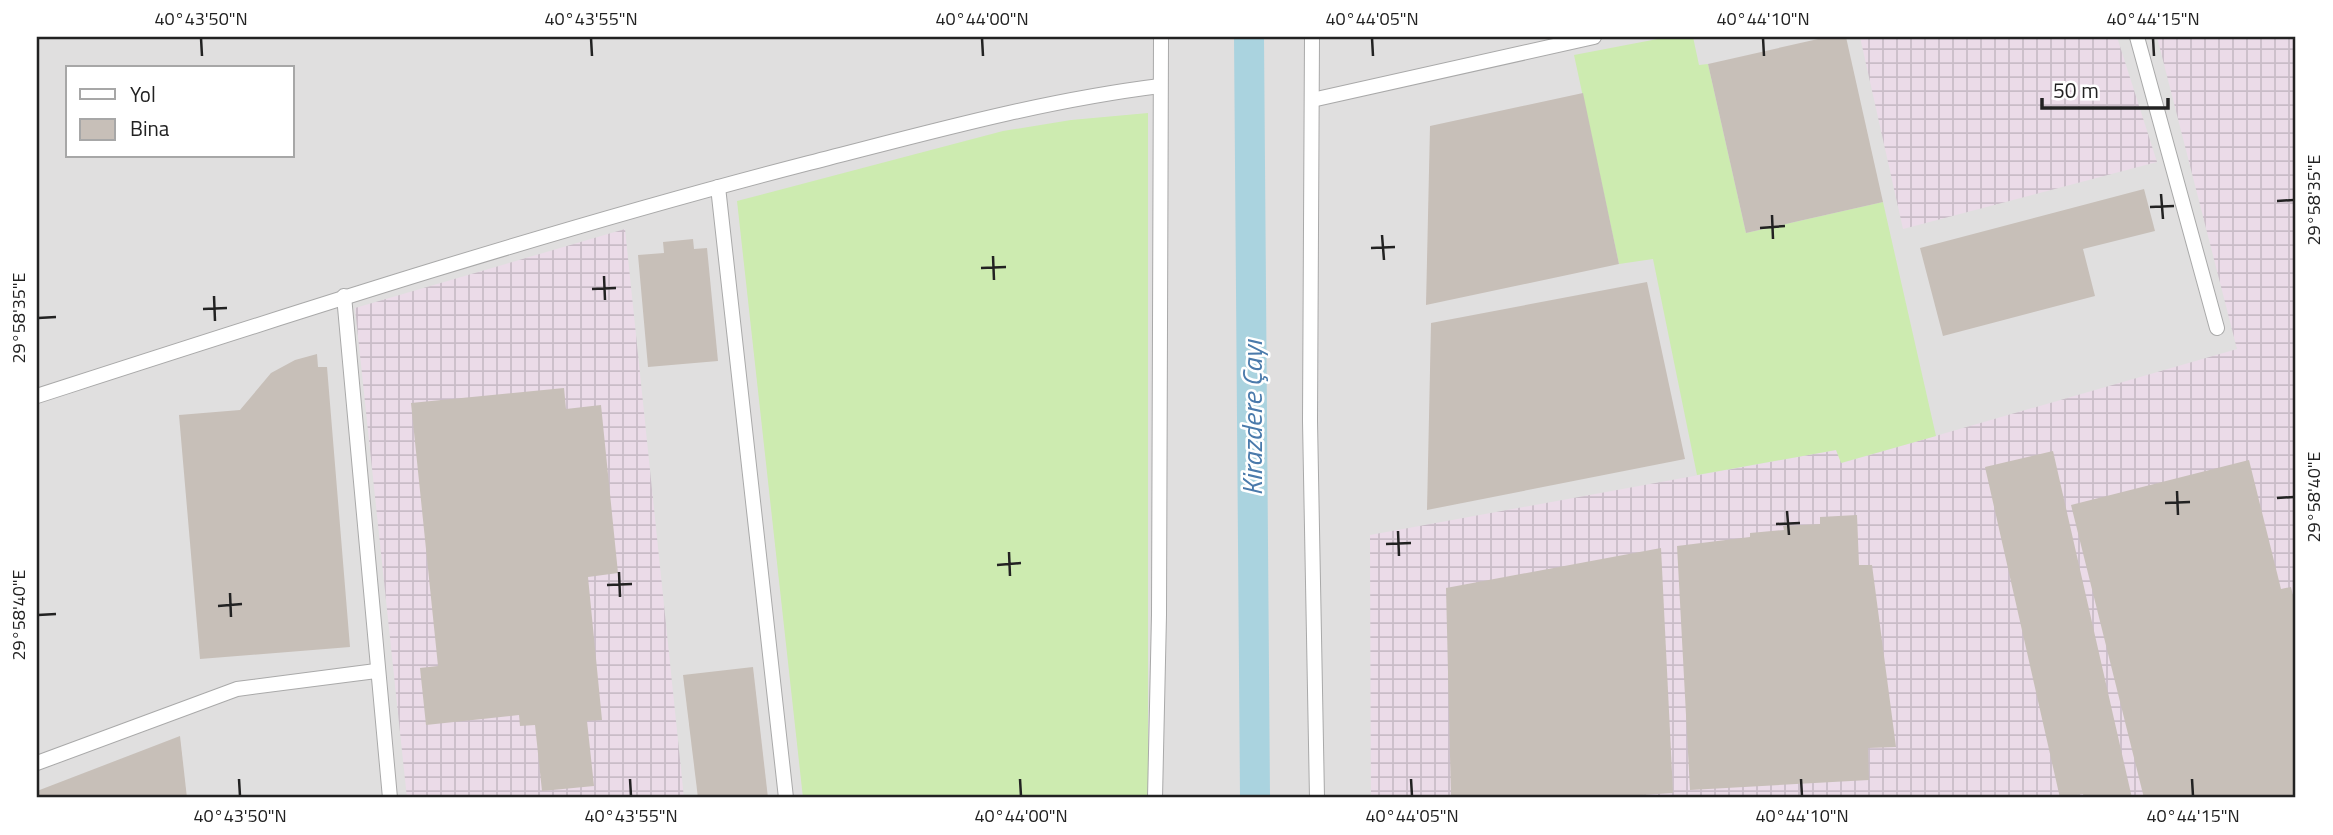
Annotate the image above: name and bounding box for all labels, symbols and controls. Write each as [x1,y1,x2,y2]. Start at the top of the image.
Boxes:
text: 40°43'50"N [154,5,248,32]
text: 40°43'55"N [544,5,638,32]
text: 40°44'00"N [935,5,1029,32]
text: 40°44'05"N [1325,5,1419,32]
text: 40°44'10"N [1716,5,1810,32]
text: 40°44'15"N [2106,5,2200,32]
legend [66,66,294,158]
scale bar [2042,66,2168,110]
text: 50 m [2053,74,2099,106]
text: Yol [130,78,156,110]
text: Bina [130,112,170,144]
text: 29°58'35"E [2300,154,2327,245]
text: 29°58'35"E [5,272,32,363]
water label: Kirazdere Çayı [1230,338,1273,496]
text: 29°58'40"E [2300,451,2327,542]
text: 29°58'40"E [5,569,32,660]
text: 40°43'50"N [193,802,287,829]
text: 40°43'55"N [584,802,678,829]
text: 40°44'00"N [974,802,1068,829]
text: 40°44'05"N [1365,802,1459,829]
text: 40°44'10"N [1755,802,1849,829]
text: 40°44'15"N [2146,802,2240,829]

